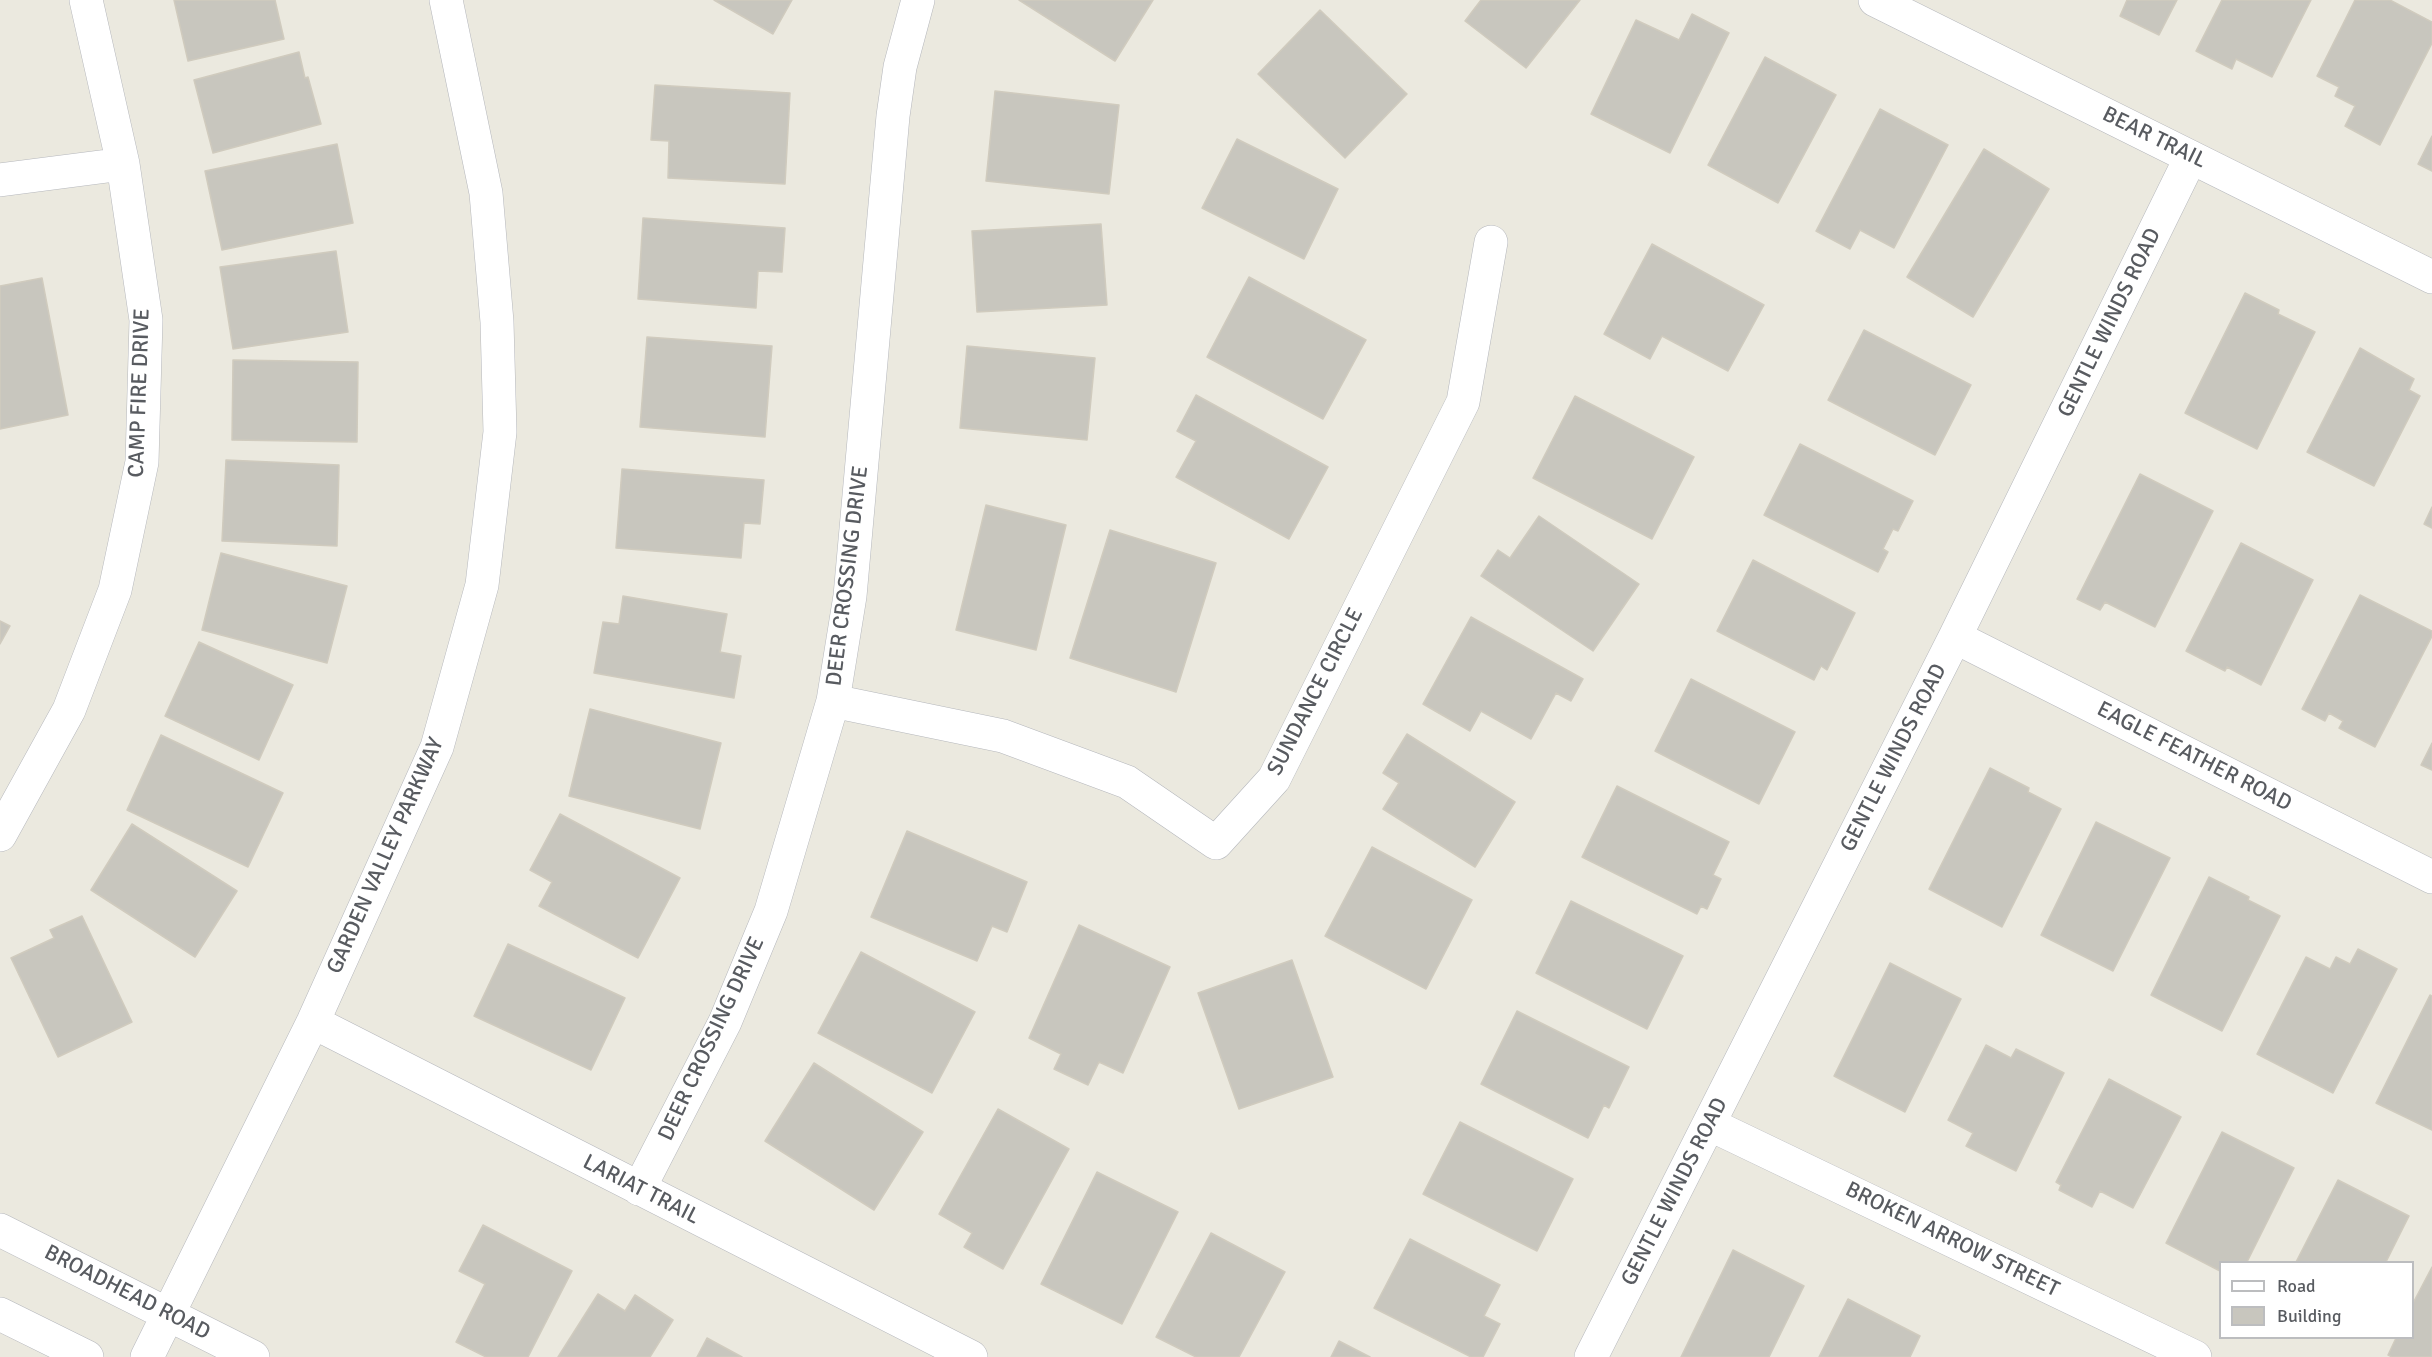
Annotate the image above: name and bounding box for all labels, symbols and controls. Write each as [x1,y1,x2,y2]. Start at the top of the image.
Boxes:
street label: BEAR TRAIL [2098,101,2210,175]
street label: GENTLE WINDS ROAD [2053,224,2167,422]
street label: CAMP FIRE DRIVE [124,308,156,478]
street label: DEER CROSSING DRIVE [821,464,875,688]
street label: SUNDANCE CIRCLE [1262,604,1370,780]
street label: GENTLE WINDS ROAD [1835,660,1953,856]
street label: EAGLE FEATHER ROAD [2092,696,2296,818]
street label: GARDEN VALLEY PARKWAY [322,734,450,978]
street label: DEER CROSSING DRIVE [653,933,771,1145]
street label: GENTLE WINDS ROAD [1616,1094,1734,1290]
street label: LARIAT TRAIL [578,1149,704,1231]
street label: BROKEN ARROW STREET [1841,1177,2063,1303]
street label: BROADHEAD ROAD [40,1240,214,1346]
legend [2219,1261,2414,1339]
text: Road [2277,1275,2316,1297]
text: Building [2277,1305,2341,1327]

